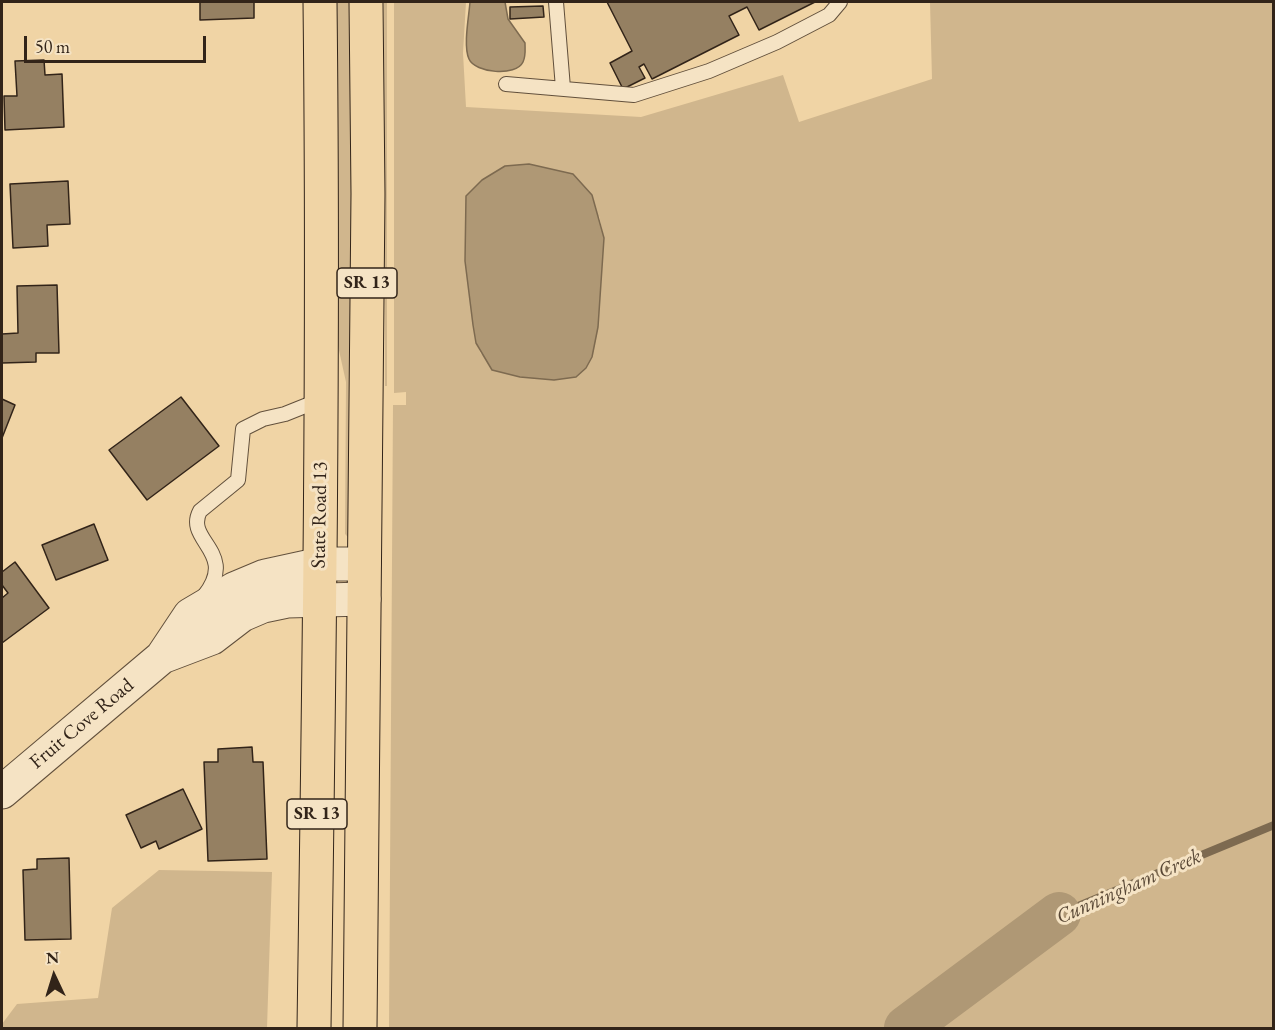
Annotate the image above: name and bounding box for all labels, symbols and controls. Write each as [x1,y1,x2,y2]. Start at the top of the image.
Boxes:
scale bar [27,24,208,62]
text: 50 m [35,35,70,58]
road number: SR 13 [337,268,397,298]
street label: State Road 13 [307,461,333,569]
street label: Fruit Cove Road [25,674,139,774]
road number: SR 13 [287,799,347,829]
water label: Cunningham Creek [1053,844,1205,930]
north arrow [24,946,84,1006]
text: N [46,947,60,968]

